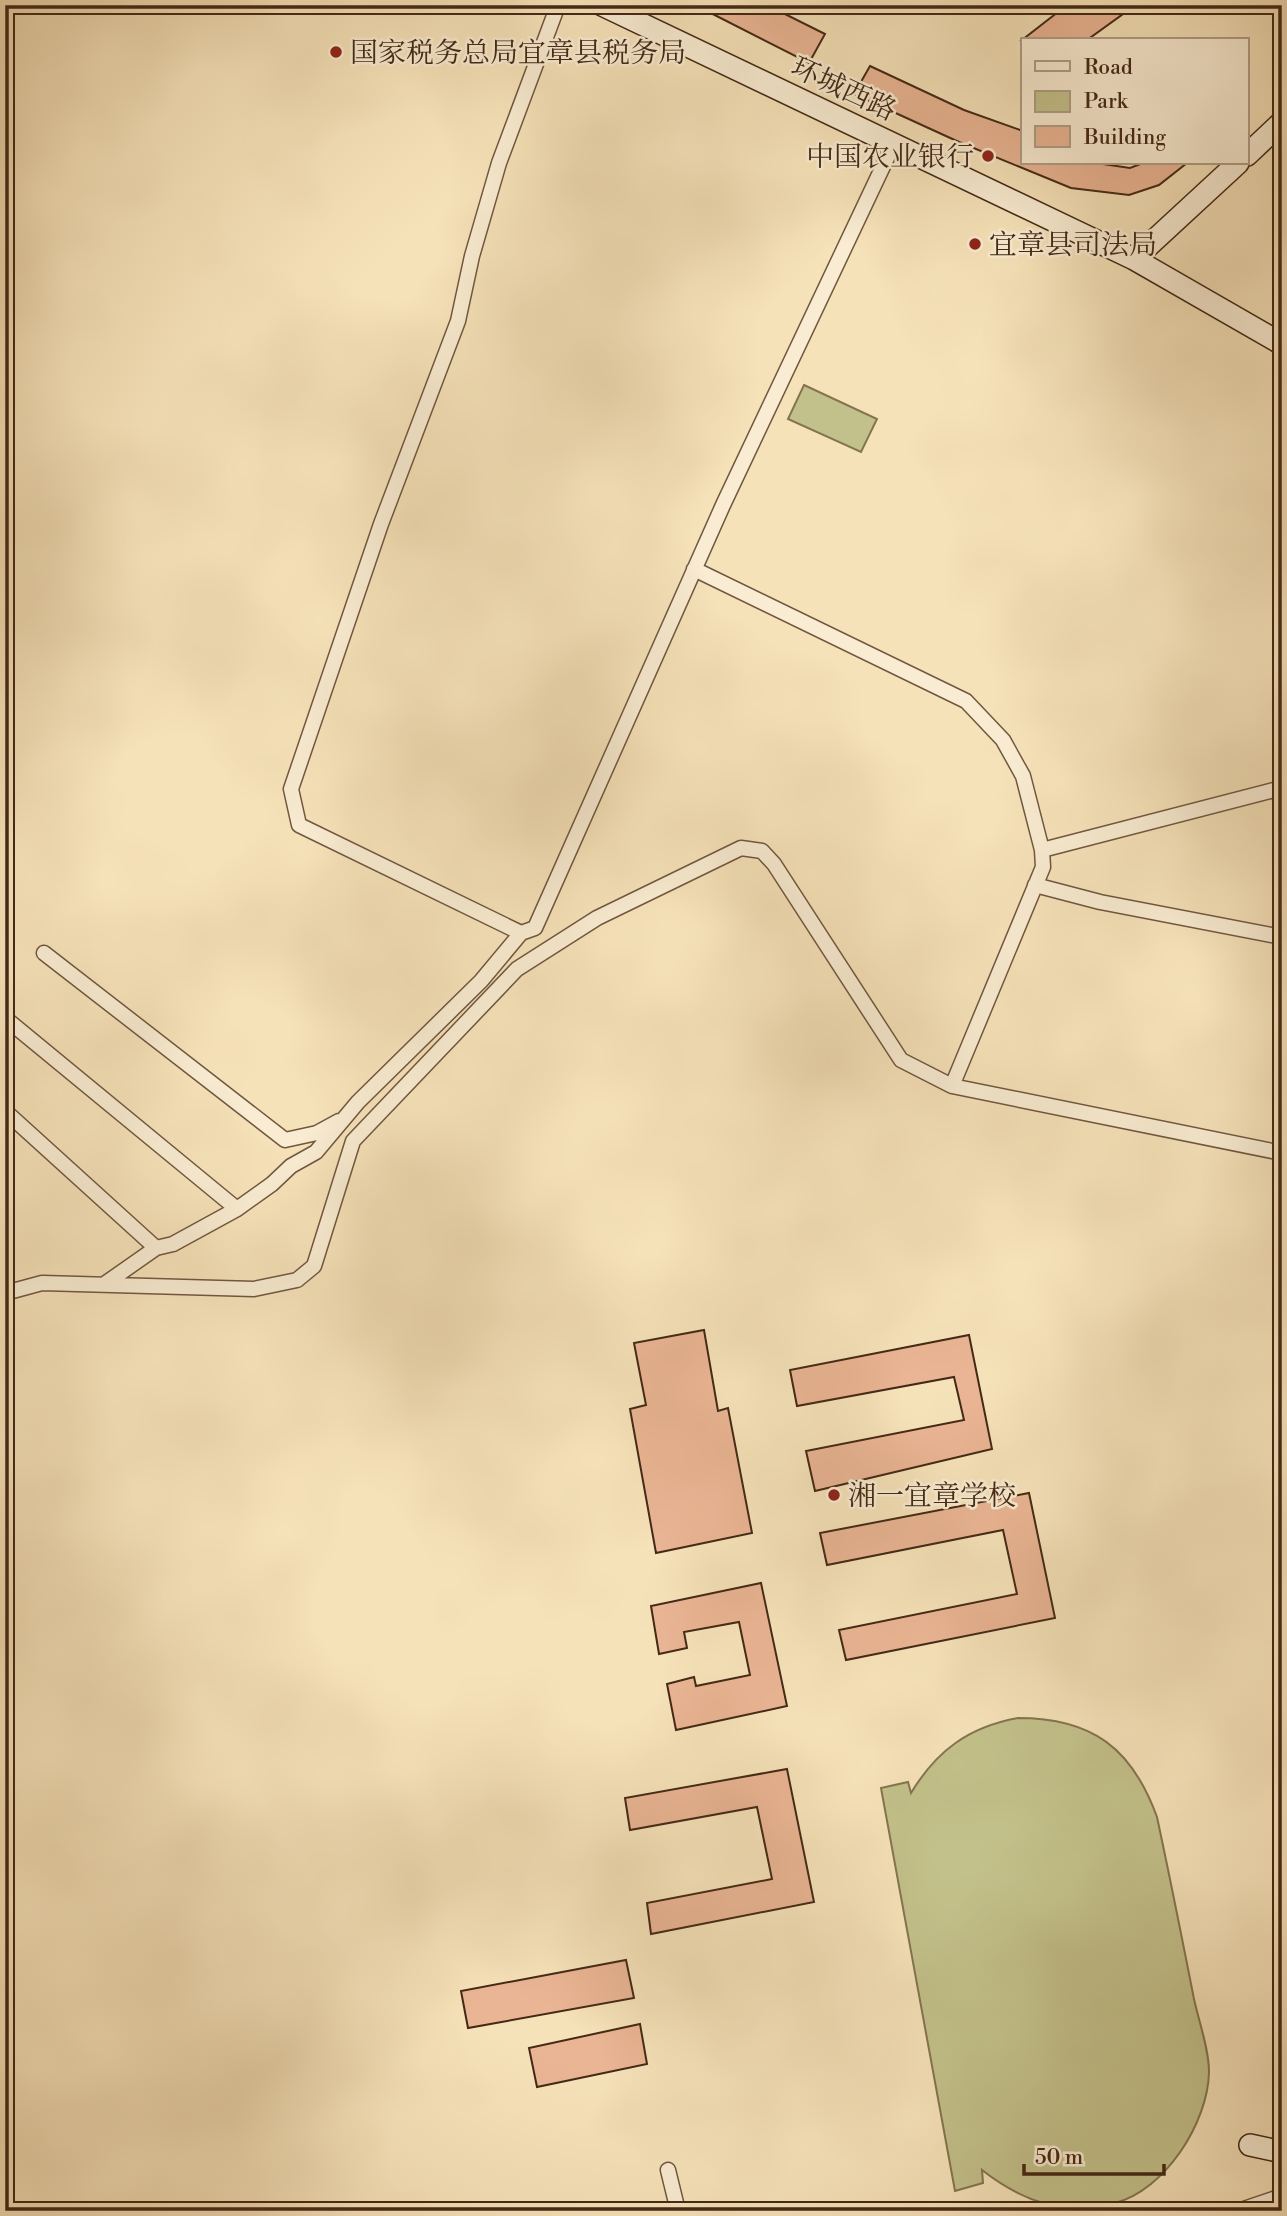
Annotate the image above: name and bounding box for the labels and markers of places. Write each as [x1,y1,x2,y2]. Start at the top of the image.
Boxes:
place label: 国家税务总局宜章县税务局 [350,36,686,71]
marker: 国家税务总局宜章县税务局 [328,44,344,60]
place label: 中国农业银行 [806,140,974,175]
marker: 中国农业银行 [980,148,996,164]
place label: 宜章县司法局 [989,228,1157,263]
marker: 宜章县司法局 [967,236,983,252]
place label: 湘一宜章学校 [848,1479,1016,1514]
marker: 湘一宜章学校 [826,1487,842,1503]

